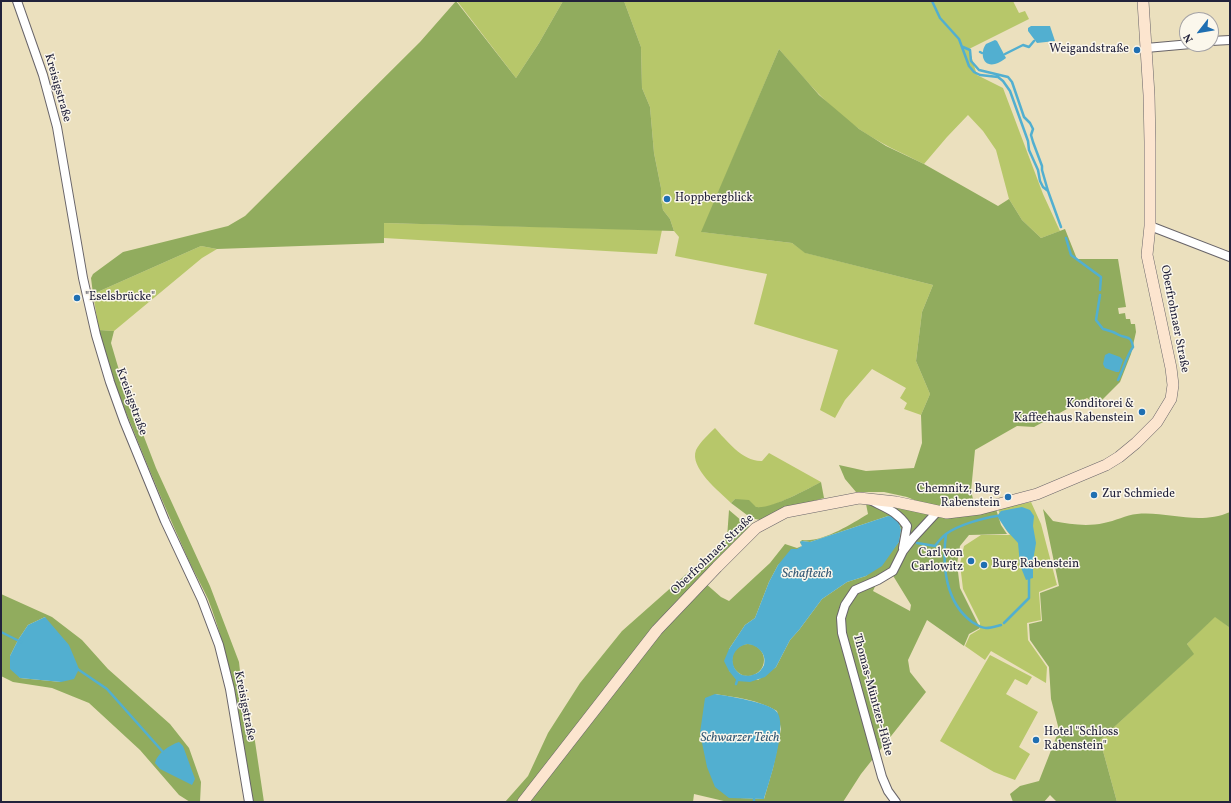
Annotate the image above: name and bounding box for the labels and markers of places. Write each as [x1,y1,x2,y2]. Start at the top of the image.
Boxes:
place label: Weigandstraße [1049,43,1129,57]
marker: Weigandstraße [1132,45,1142,55]
place label: Hoppbergblick [675,192,753,206]
marker: Hoppbergblick [662,194,672,204]
place label: "Eselsbrücke" [85,291,155,305]
marker: "Eselsbrücke" [72,293,82,303]
place label: Konditorei & Kaffeehaus Rabenstein [1014,398,1134,426]
marker: Konditorei & Kaffeehaus Rabenstein [1137,407,1147,417]
place label: Chemnitz, Burg Rabenstein [917,483,1000,511]
place label: Zur Schmiede [1102,488,1175,502]
marker: Zur Schmiede [1089,490,1099,500]
marker: Chemnitz, Burg Rabenstein [1003,492,1013,502]
place label: Carl von Carlowitz [911,547,963,575]
marker: Carl von Carlowitz [966,556,976,566]
place label: Burg Rabenstein [992,558,1079,572]
marker: Burg Rabenstein [979,560,989,570]
place label: Hotel "Schloss Rabenstein" [1044,726,1118,754]
marker: Hotel "Schloss Rabenstein" [1031,735,1041,745]

